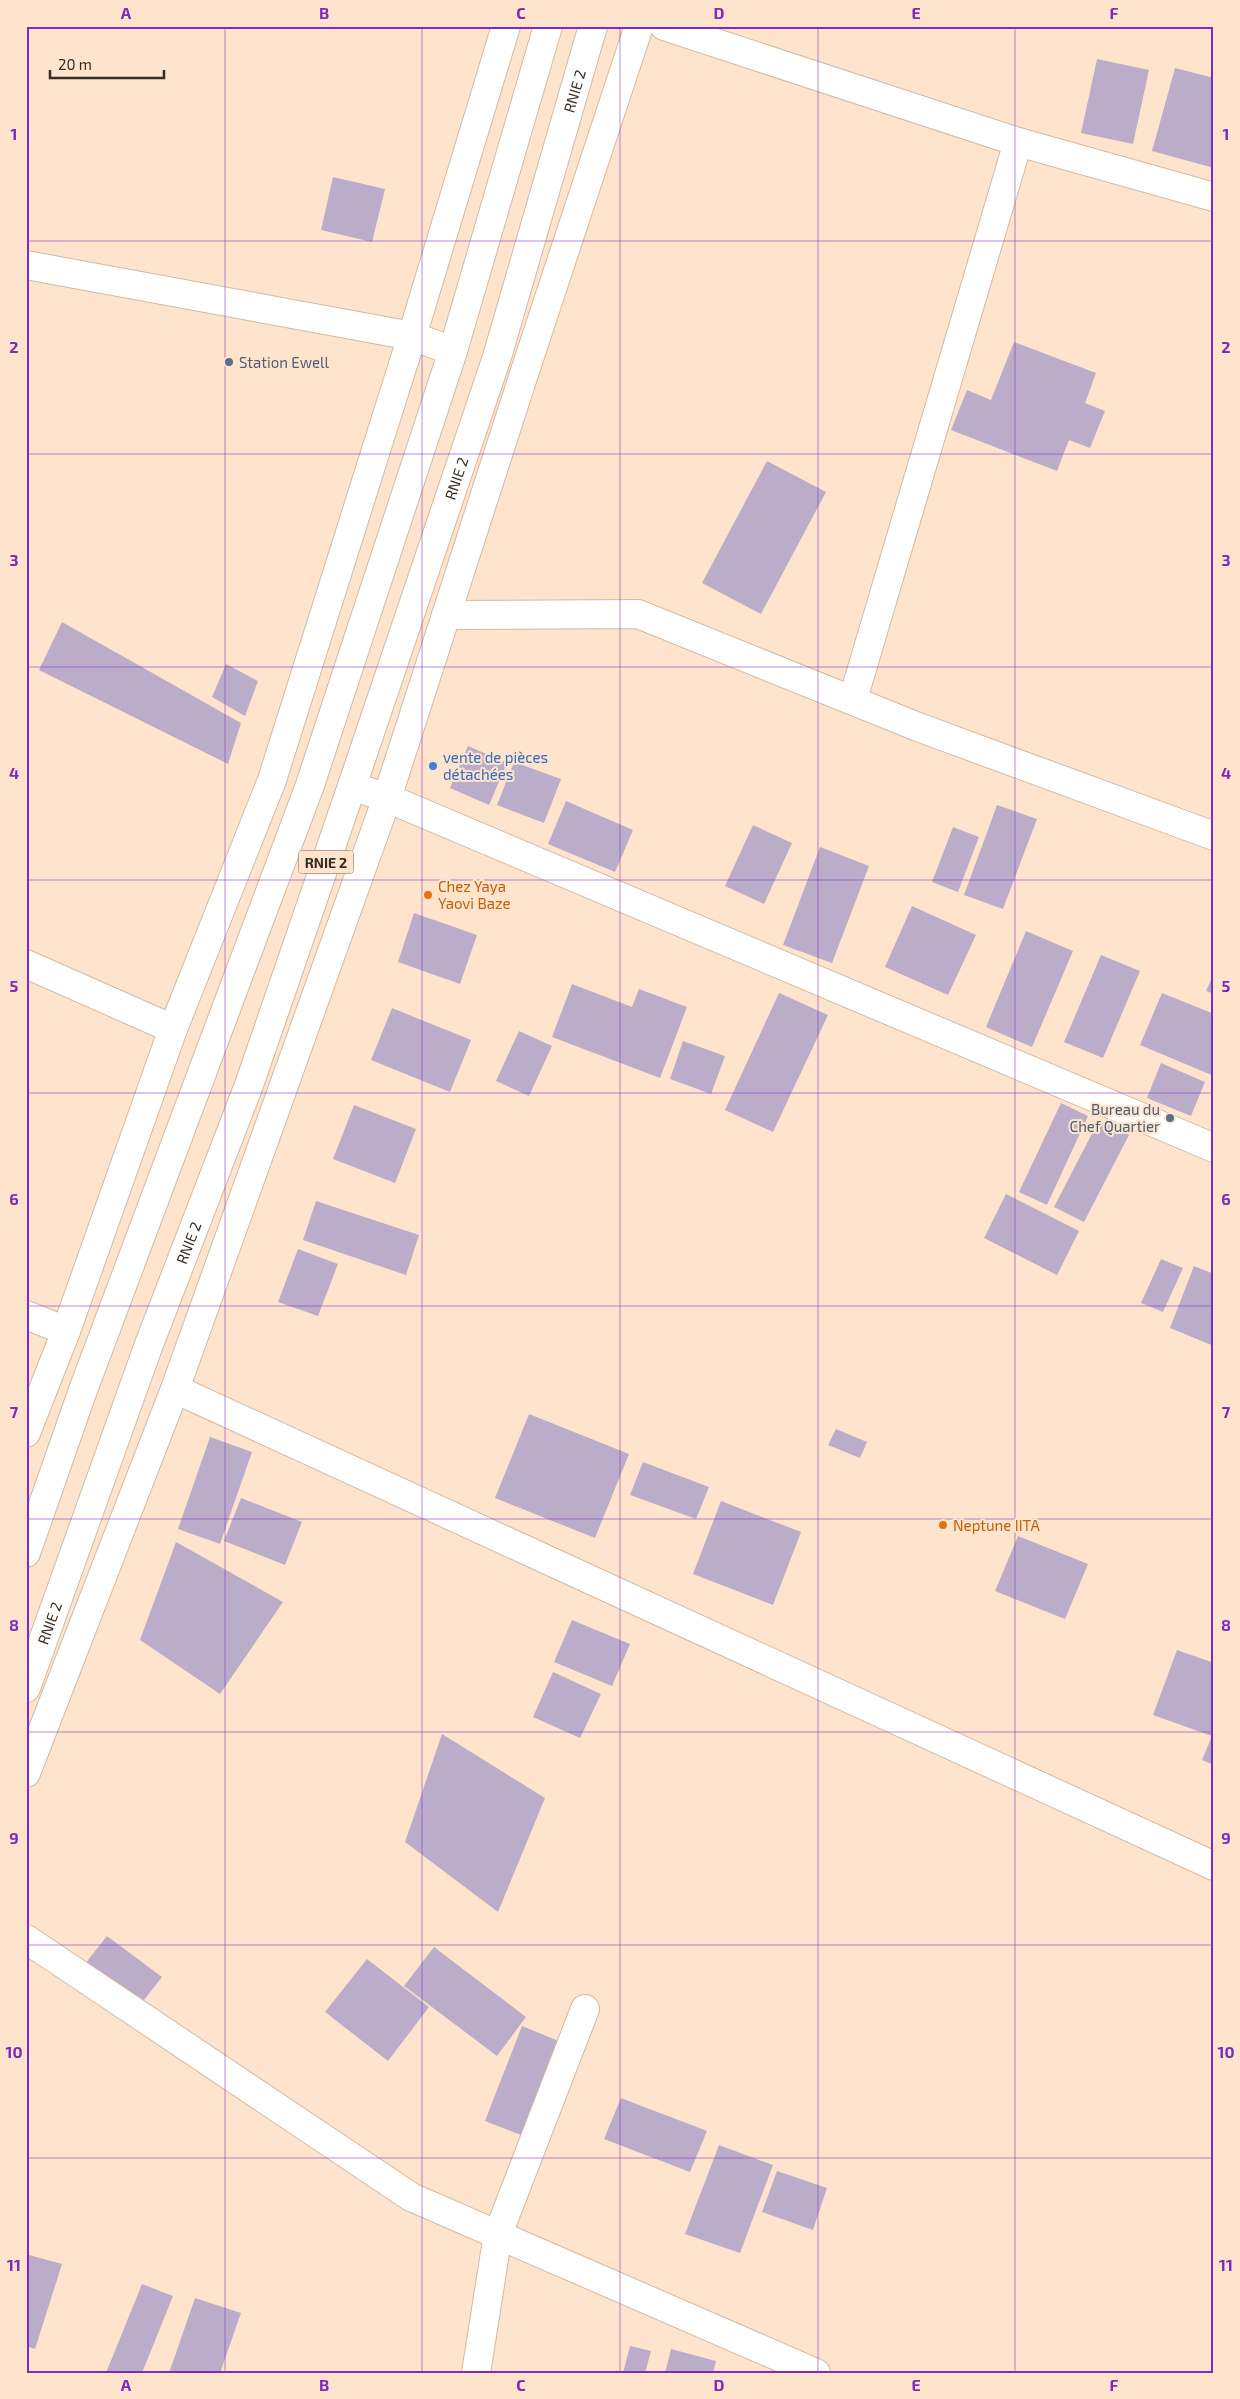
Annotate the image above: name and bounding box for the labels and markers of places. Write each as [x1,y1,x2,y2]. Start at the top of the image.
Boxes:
place label: Station Ewell [239,353,330,371]
marker: Station Ewell [223,356,235,368]
place label: vente de pièces détachées [443,748,548,783]
marker: vente de pièces détachées [427,760,439,772]
place label: Chez Yaya Yaovi Baze [438,877,511,912]
marker: Chez Yaya Yaovi Baze [422,889,434,901]
place label: Bureau du Chef Quartier [1070,1100,1160,1136]
marker: Bureau du Chef Quartier [1164,1112,1176,1124]
place label: Neptune IITA [953,1516,1040,1534]
marker: Neptune IITA [937,1519,949,1531]

